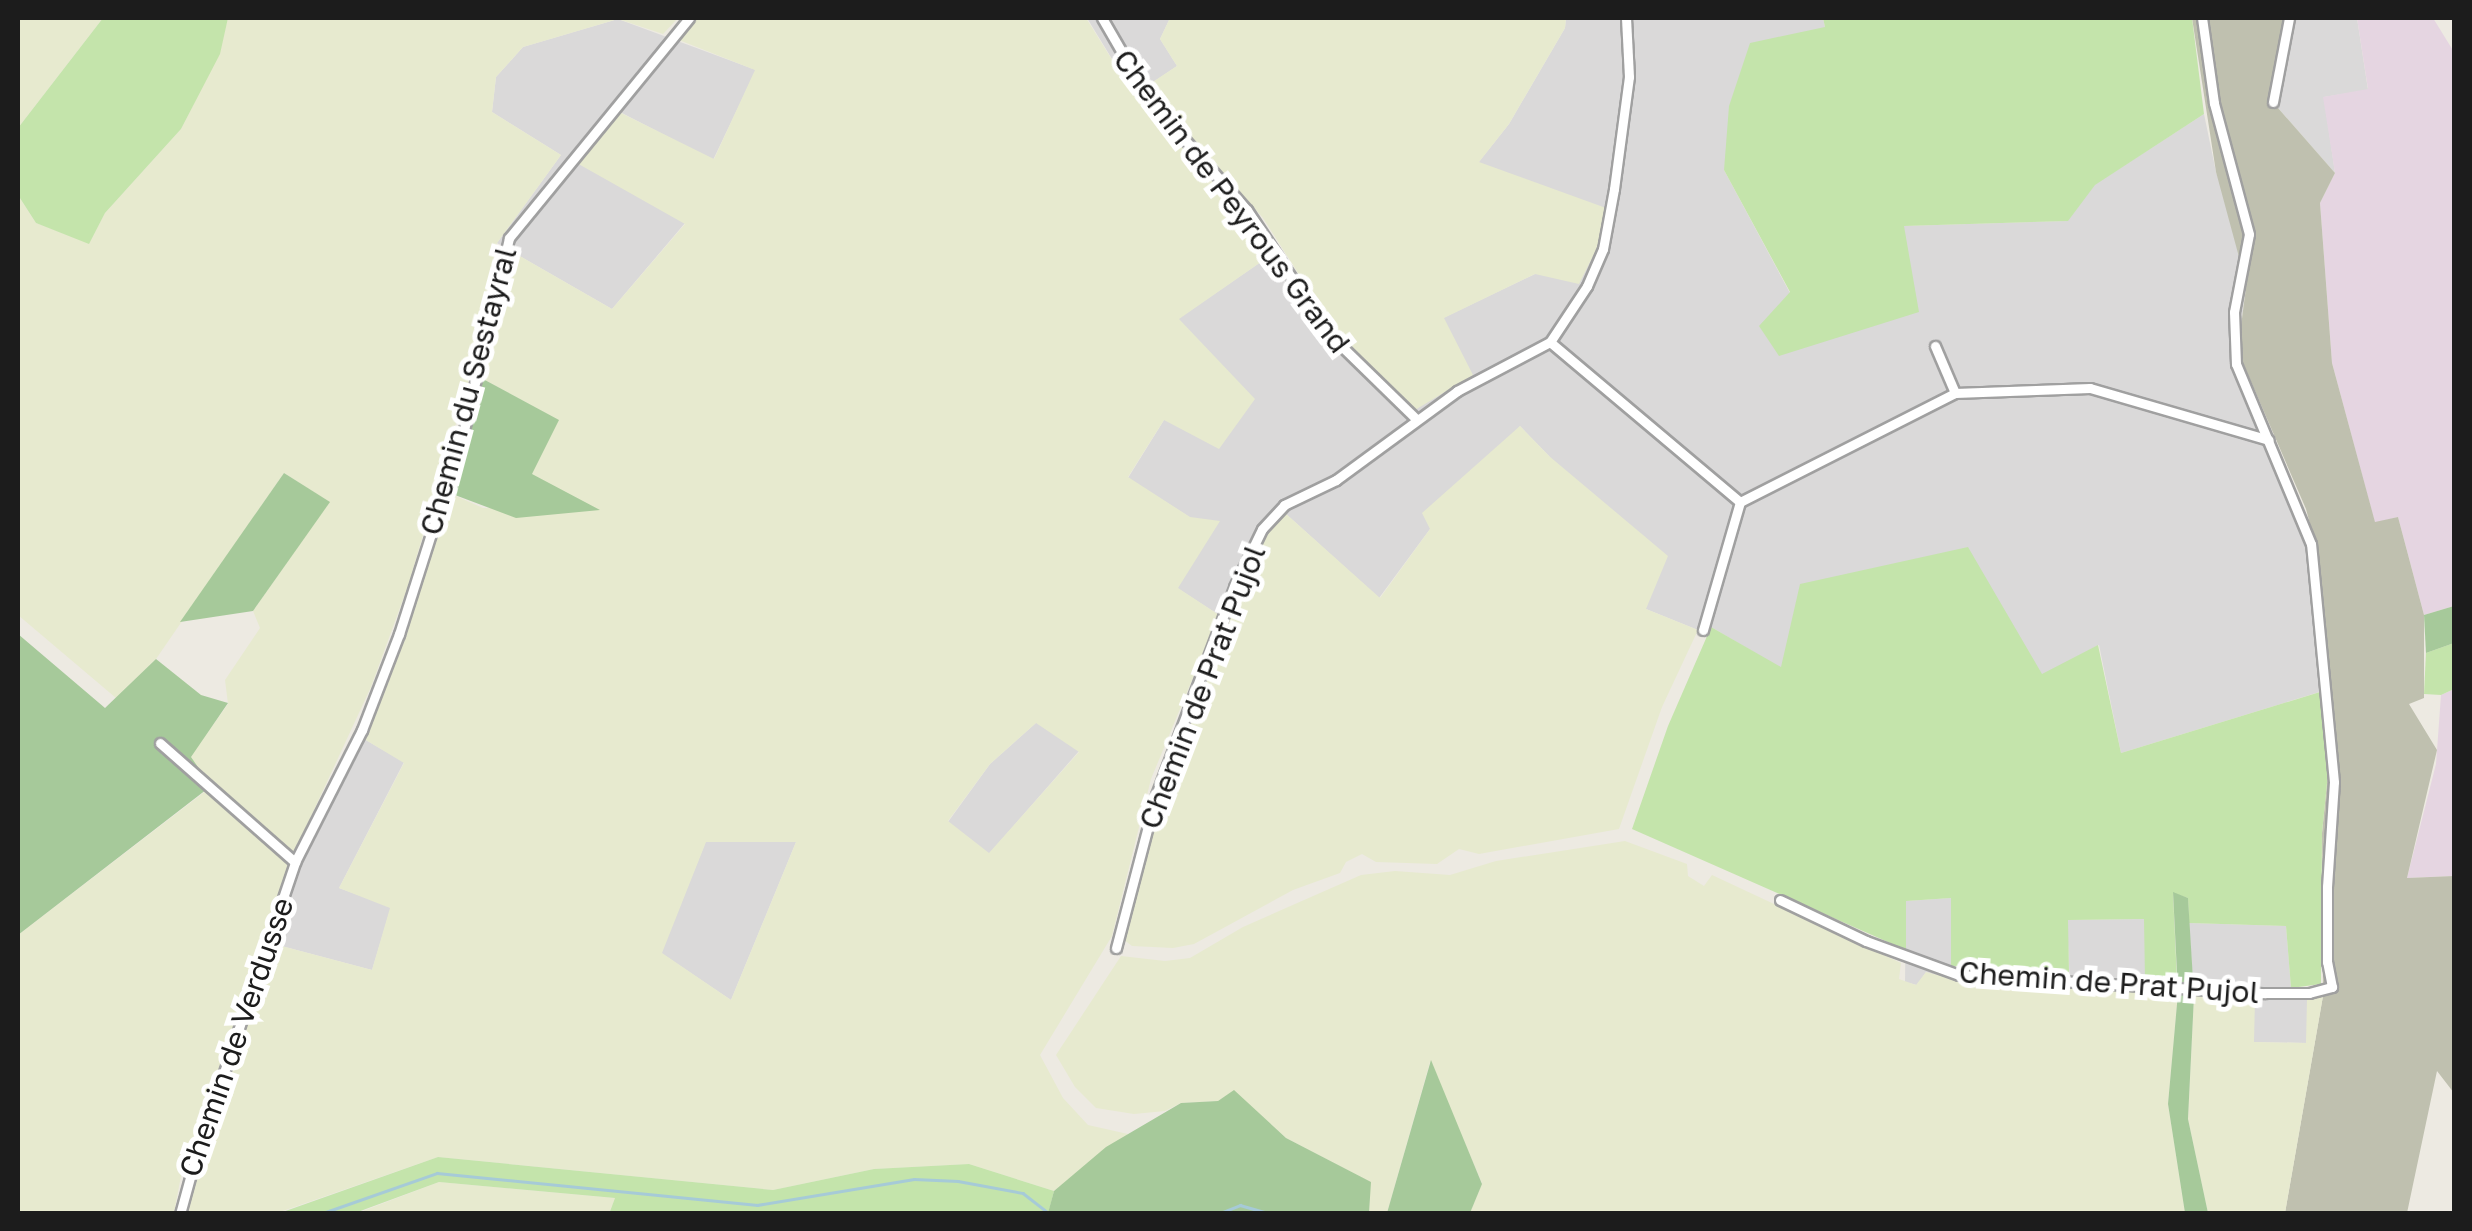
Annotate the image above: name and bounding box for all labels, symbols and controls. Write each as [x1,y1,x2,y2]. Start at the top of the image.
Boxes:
street label: Chemin de Peyrous Grand [1106,42,1358,360]
street label: Chemin du Sestayral [412,243,524,539]
street label: Chemin de Prat Pujol [1131,540,1273,834]
street label: Chemin de Verdusse [171,893,301,1181]
street label: Chemin de Prat Pujol [1958,954,2260,1010]

